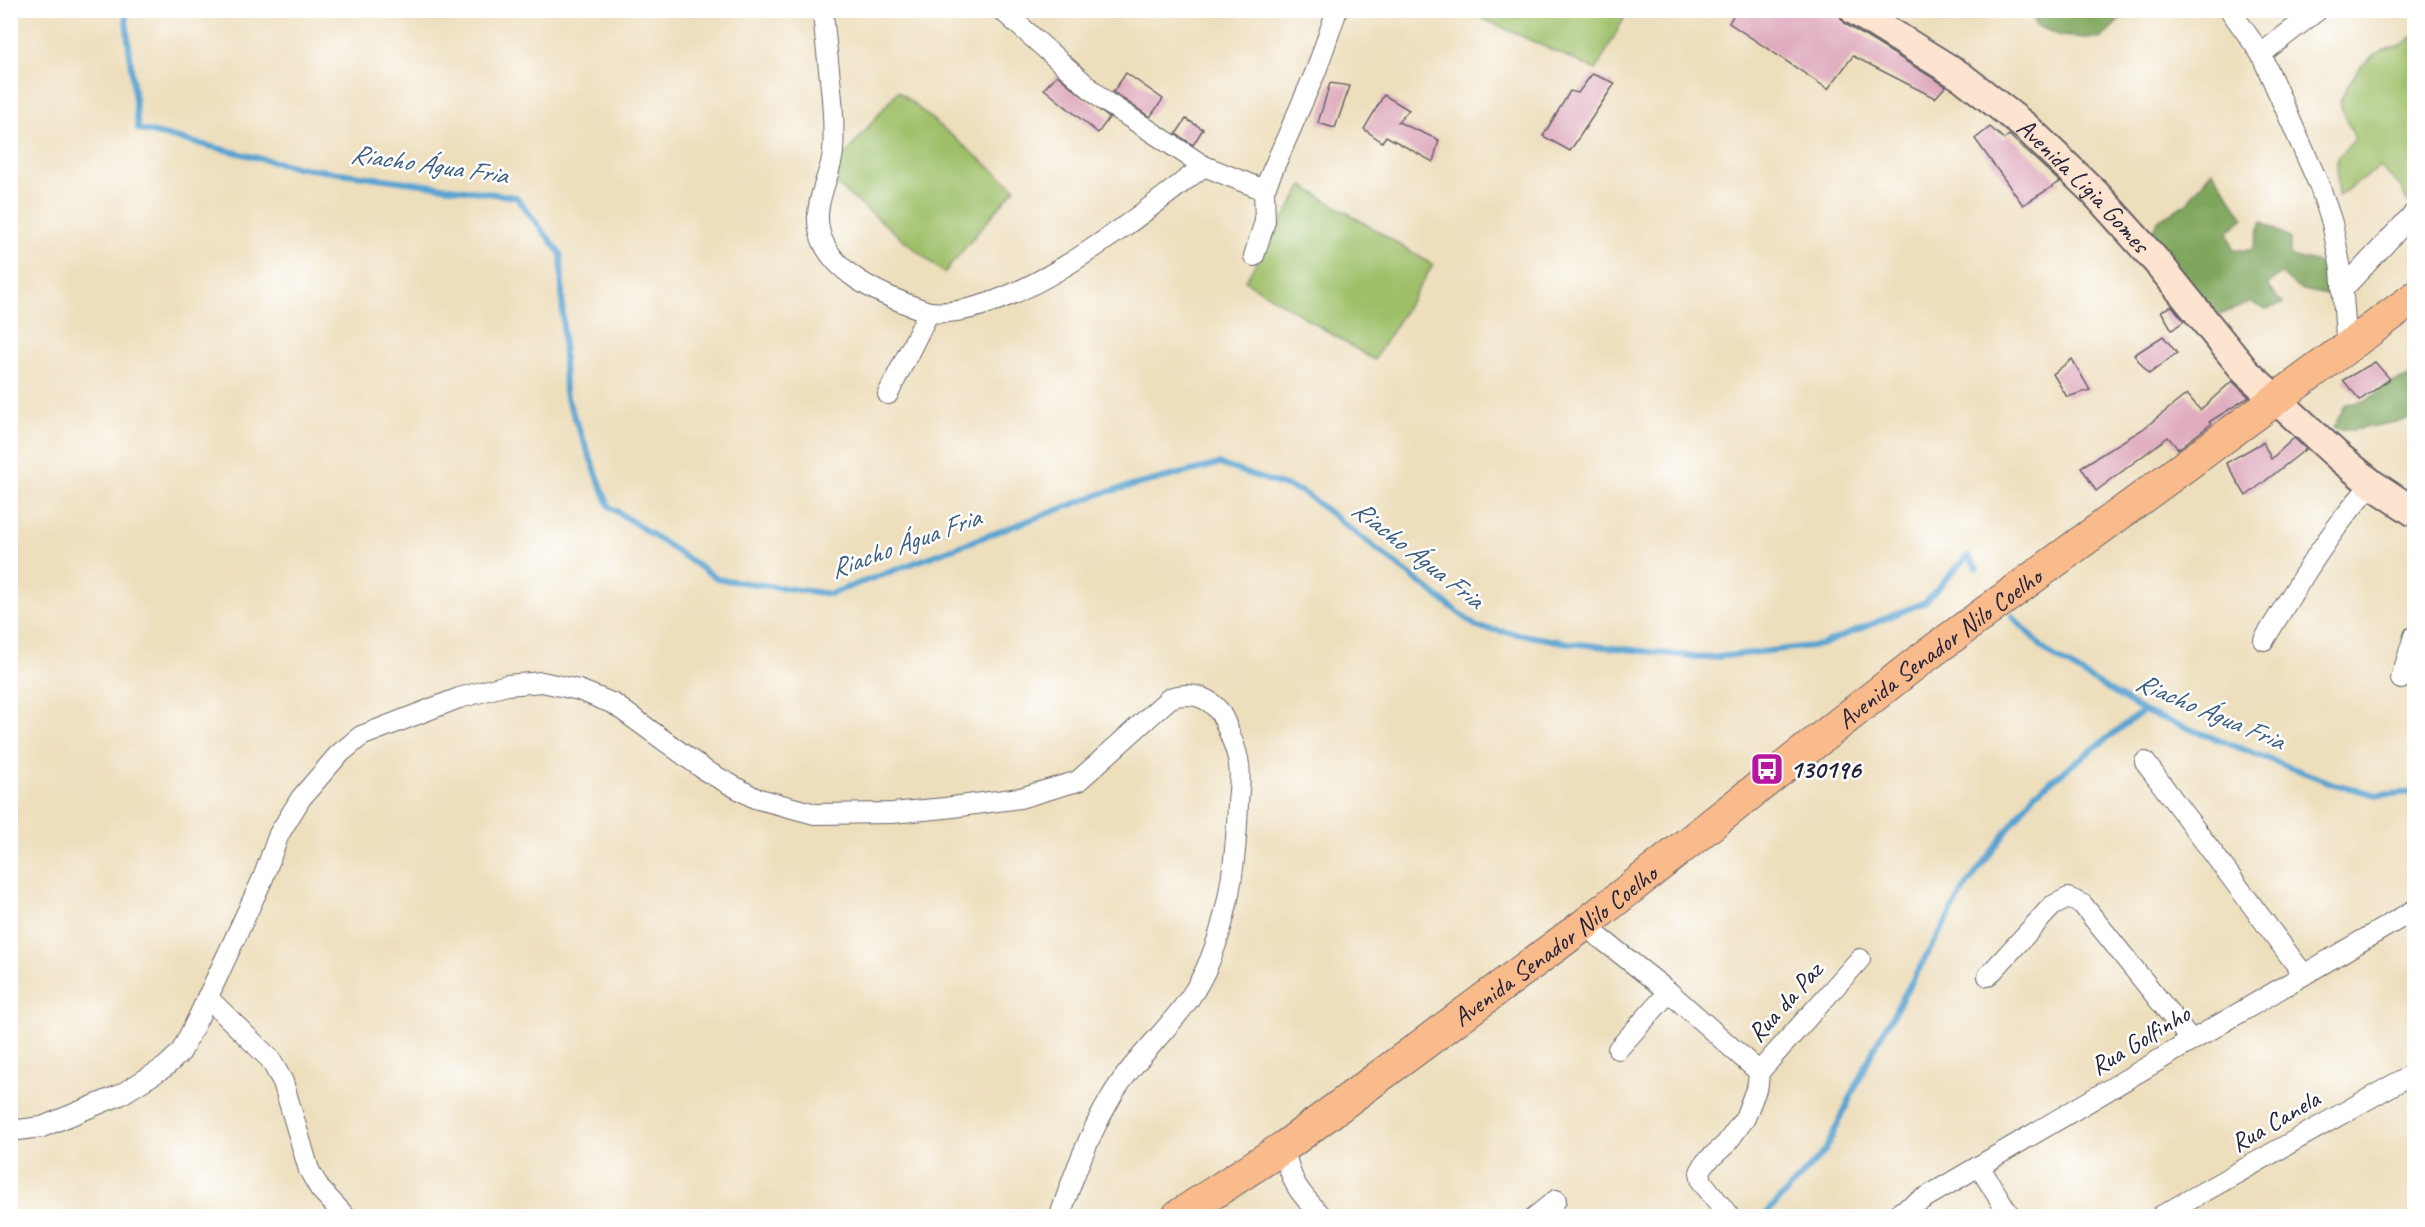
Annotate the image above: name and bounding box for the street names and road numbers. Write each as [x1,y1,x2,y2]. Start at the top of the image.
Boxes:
street label: Avenida Ligia Gomes [2011,110,2158,261]
street label: Avenida Senador Nilo Coelho [1830,559,2050,736]
street label: Avenida Senador Nilo Coelho [1446,856,1666,1033]
street label: Rua da Paz [1740,953,1832,1049]
street label: Rua Golfinho [2084,996,2197,1083]
street label: Rua Canela [2224,1082,2327,1160]

